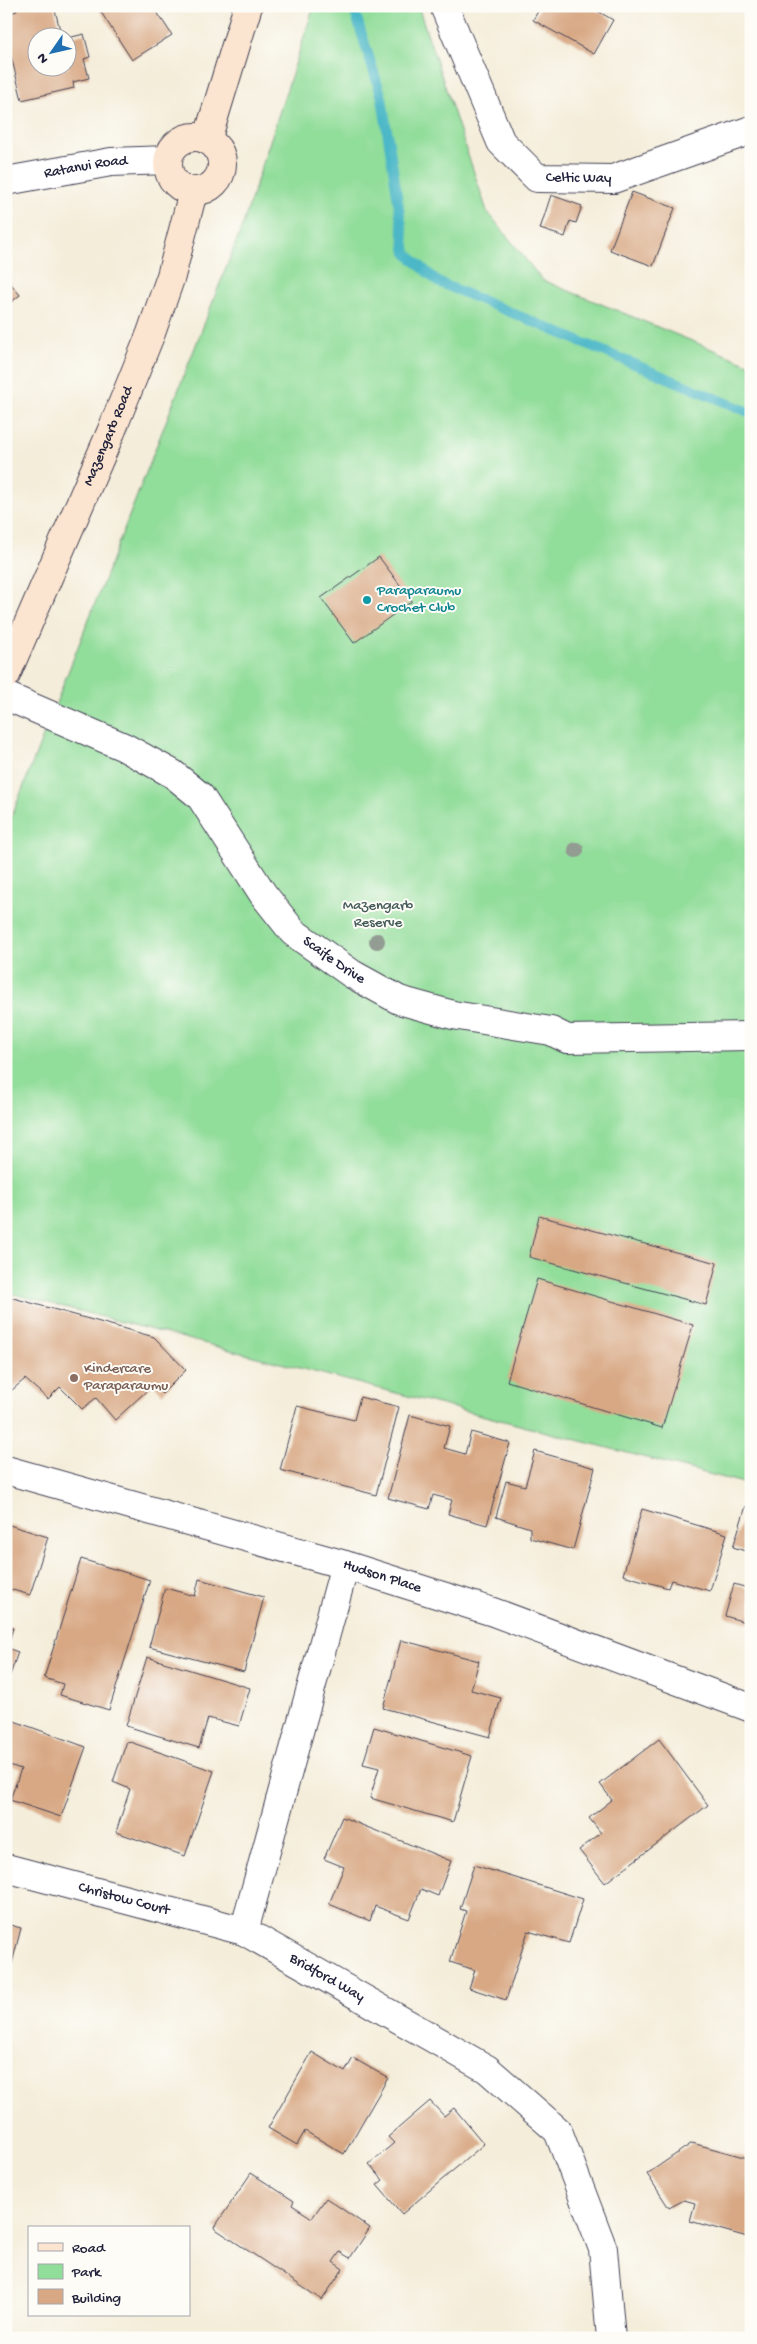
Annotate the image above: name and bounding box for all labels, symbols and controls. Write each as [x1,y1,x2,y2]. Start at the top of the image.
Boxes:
north arrow [28,28,78,78]
text: N [34,49,53,66]
street label: Ratanui Road [43,152,129,183]
street label: Celtic Way [546,169,612,188]
street label: Mazengarb Road [80,382,138,489]
place label: Paraparaumu Crochet Club [376,582,461,617]
marker: Paraparaumu Crochet Club [361,594,373,606]
park label: Mazengarb Reserve [343,897,413,932]
street label: Scaife Drive [299,933,368,989]
place label: Kindercare Paraparaumu [83,1360,168,1395]
marker: Kindercare Paraparaumu [68,1372,80,1384]
street label: Hudson Place [341,1556,424,1598]
street label: Christow Court [76,1879,173,1920]
street label: Bridford Way [285,1949,368,2007]
legend [28,2226,190,2316]
text: Road [72,2240,106,2258]
text: Park [71,2264,102,2282]
text: Building [71,2290,121,2308]

